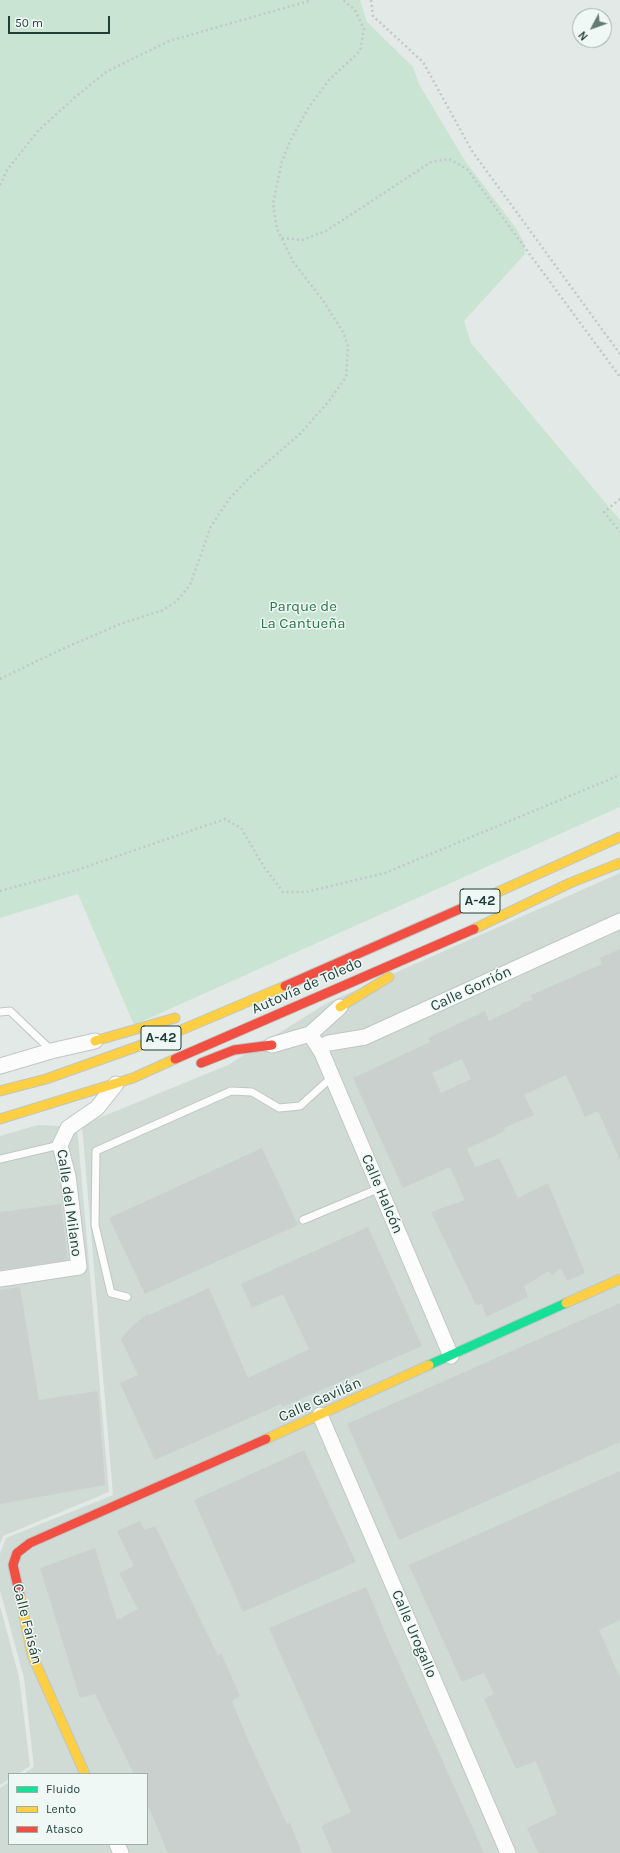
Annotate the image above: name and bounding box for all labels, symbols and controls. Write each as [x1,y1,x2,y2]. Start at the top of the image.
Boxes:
scale bar [10,8,112,34]
north arrow [572,8,612,48]
text: 50 m [15,16,43,30]
text: N [576,28,591,43]
park label: Parque de La Cantueña [260,598,346,633]
road number: A-42 [460,889,500,913]
street label: Autovía de Toledo [249,954,365,1018]
street label: Calle Gorrión [428,962,514,1016]
road number: A-42 [141,1026,181,1050]
street label: Calle del Milano [53,1148,85,1258]
street label: Calle Halcón [357,1152,407,1236]
street label: Calle Gavilán [276,1374,364,1426]
street label: Calle Faisán [8,1582,46,1666]
street label: Calle Urogallo [387,1587,441,1681]
legend [8,1773,148,1845]
text: Fluido [46,1782,80,1796]
text: Lento [46,1802,76,1816]
text: Atasco [46,1822,83,1836]

